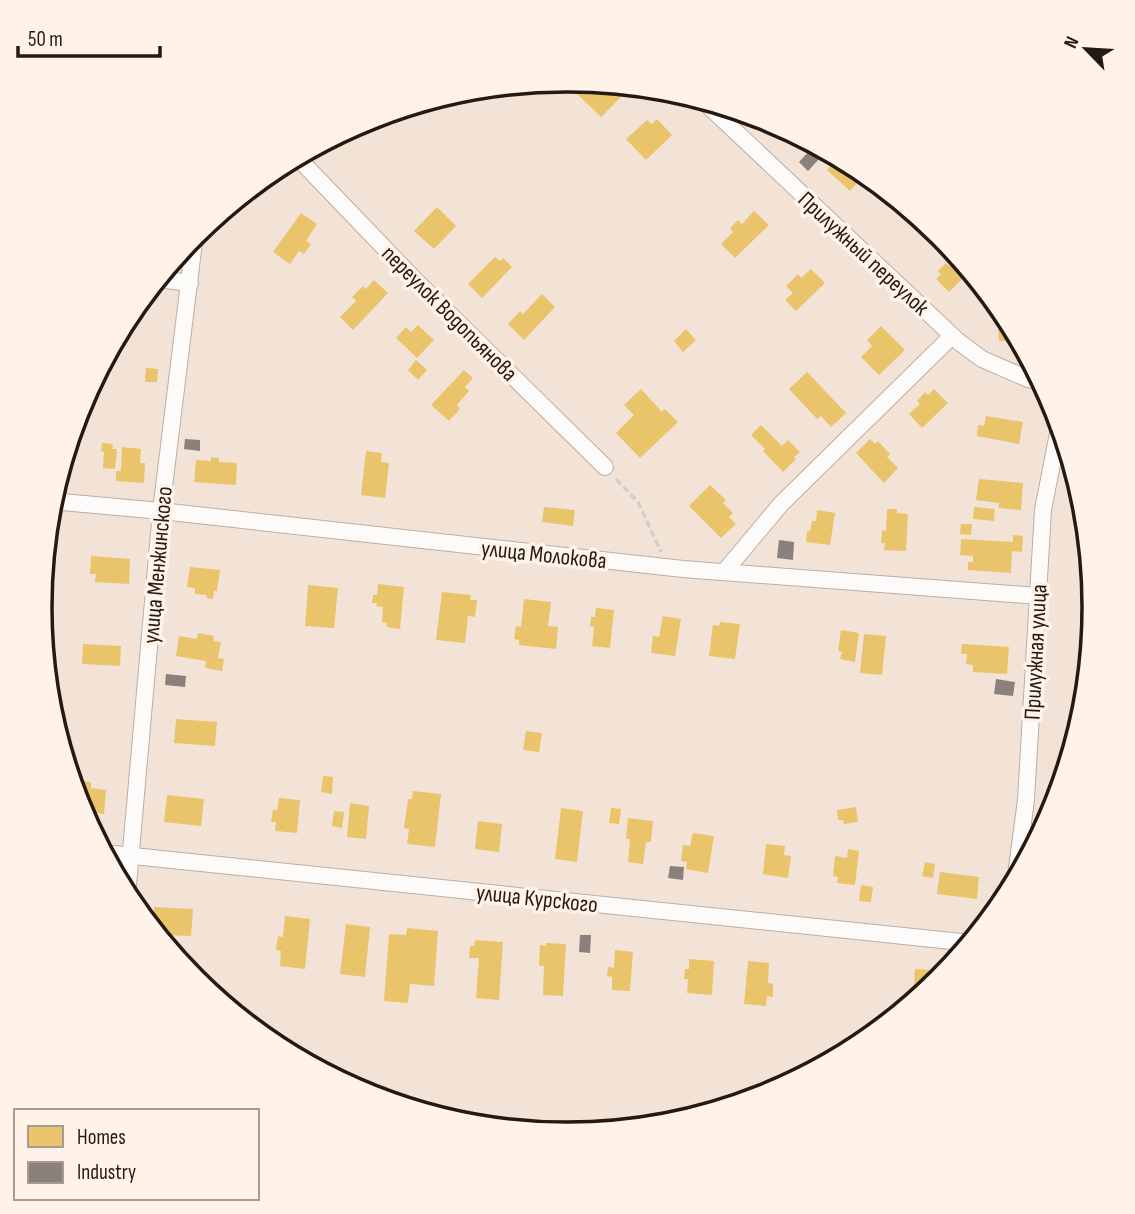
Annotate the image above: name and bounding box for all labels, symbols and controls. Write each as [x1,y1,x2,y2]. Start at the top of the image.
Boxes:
scale bar [18,14,159,58]
north arrow [1051,14,1121,84]
text: 50 m [28,27,63,52]
text: N [1059,33,1085,52]
street label: Прилужный переулок [792,186,935,322]
street label: переулок Водопьянова [375,240,523,388]
street label: улица Менжинского [137,485,179,645]
street label: улица Молокова [480,534,608,575]
street label: Прилужная улица [1018,583,1054,721]
street label: улица Курского [475,879,599,919]
legend [14,1109,259,1200]
text: Homes [77,1125,126,1150]
text: Industry [77,1160,136,1185]

